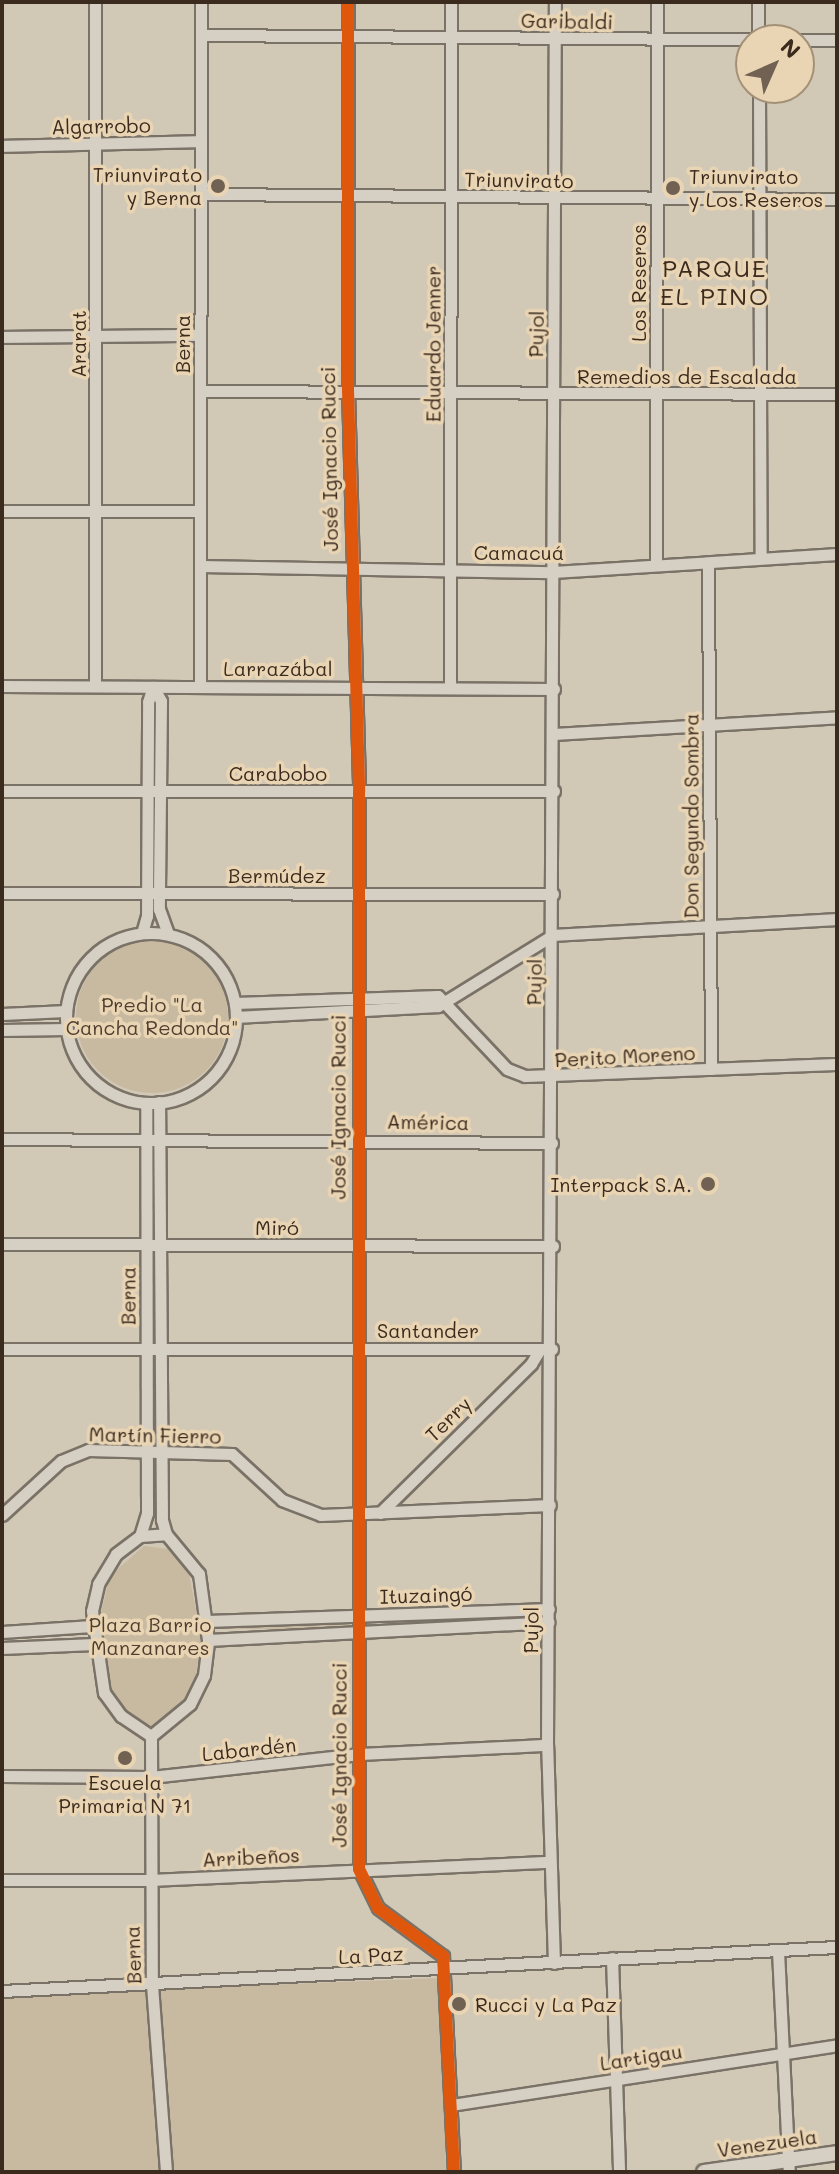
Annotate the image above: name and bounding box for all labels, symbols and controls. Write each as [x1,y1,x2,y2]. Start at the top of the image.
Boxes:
street label: Garibaldi [521,8,613,34]
north arrow [735,24,815,104]
text: N [775,32,807,64]
street label: Algarrobo [51,113,151,139]
place label: Triunvirato y Berna [93,162,202,209]
place label: Triunvirato y Los Reseros [689,164,823,211]
street label: Triunvirato [464,167,574,193]
marker: Triunvirato y Berna [209,177,227,195]
marker: Triunvirato y Los Reseros [664,179,682,197]
street label: Los Reseros [626,224,650,342]
district label: PARQUE EL PINO [660,254,770,310]
street label: Eduardo Jenner [421,266,445,422]
street label: Ararat [66,310,90,378]
street label: Pujol [524,310,548,358]
street label: Berna [170,315,194,373]
street label: Remedios de Escalada [577,364,797,388]
street label: José Ignacio Rucci [315,366,343,552]
street label: Camacuá [474,540,564,564]
street label: Larrazábal [223,656,333,680]
street label: Don Segundo Sombra [679,713,703,919]
street label: Carabobo [229,761,327,785]
street label: Bermúdez [228,863,326,887]
street label: Pujol [522,958,546,1006]
park label: Predio "La Cancha Redonda" [66,993,238,1040]
street label: José Ignacio Rucci [326,1015,350,1199]
street label: Perito Moreno [554,1040,696,1072]
street label: América [387,1109,469,1135]
place label: Interpack S.A. [550,1172,692,1196]
marker: Interpack S.A. [699,1175,717,1193]
street label: Miró [255,1215,299,1239]
street label: Berna [116,1267,140,1325]
street label: Santander [377,1318,479,1342]
street label: Terry [420,1392,476,1446]
street label: Martín Fierro [88,1422,222,1448]
street label: Ituzaingó [379,1581,473,1609]
street label: Pujol [519,1606,543,1654]
park label: Plaza Barrio Manzanares [89,1613,211,1660]
street label: José Ignacio Rucci [327,1663,351,1847]
street label: Labardén [201,1732,297,1766]
marker: Escuela Primaria N 71 [116,1749,134,1767]
place label: Escuela Primaria N 71 [58,1770,192,1817]
street label: Arribeños [202,1842,300,1872]
street label: Berna [120,1925,146,1985]
street label: La Paz [338,1941,404,1969]
place label: Rucci y La Paz [475,1992,617,2016]
marker: Rucci y La Paz [450,1995,468,2013]
street label: Lartigau [598,2039,684,2075]
street label: Venezuela [716,2124,818,2162]

